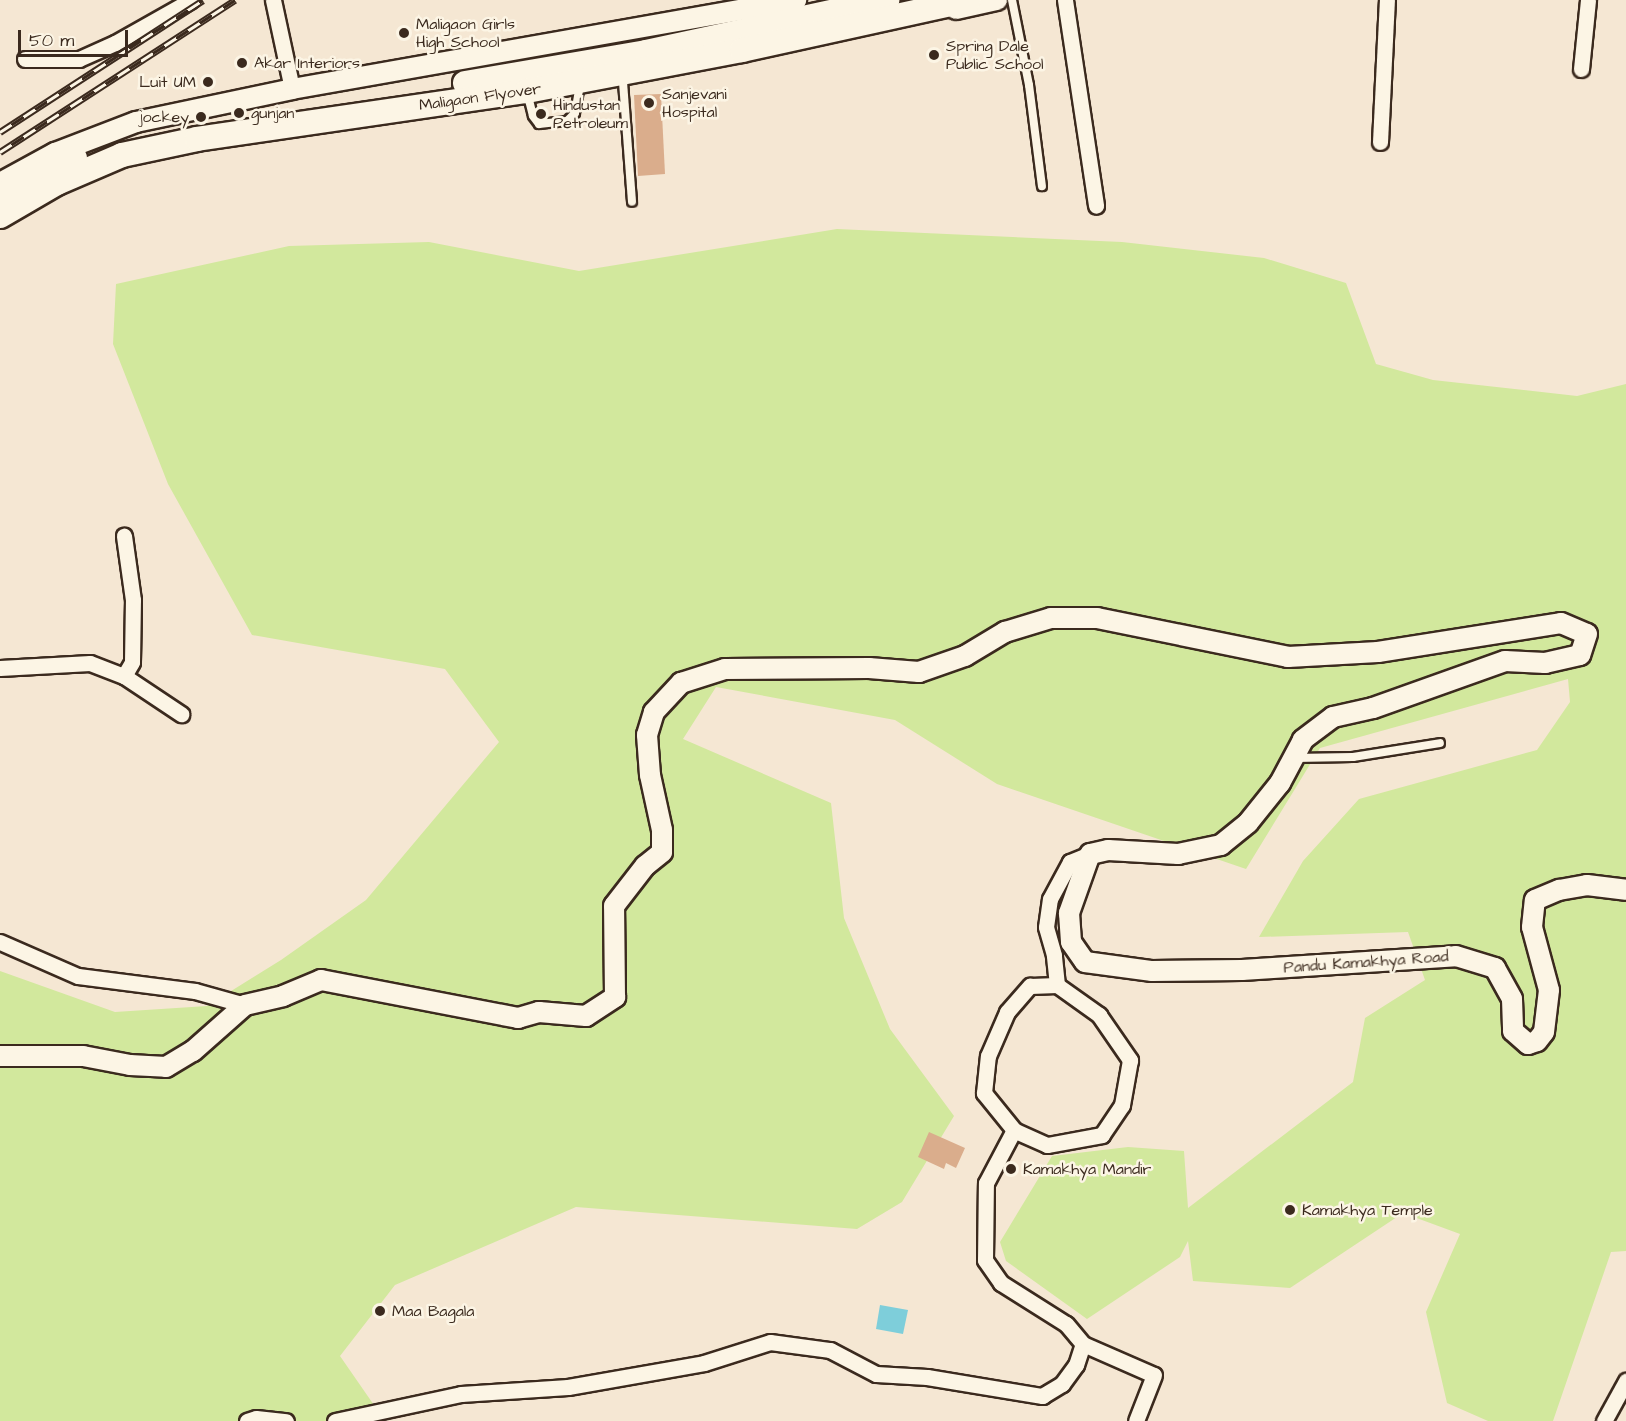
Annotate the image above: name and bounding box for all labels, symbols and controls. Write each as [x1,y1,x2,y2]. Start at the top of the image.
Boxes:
place label: Maligaon Girls High School [416,14,515,52]
scale bar [21,18,130,56]
marker: Maligaon Girls High School [397,26,411,40]
text: 50 m [29,28,74,53]
place label: Spring Dale Public School [946,36,1044,74]
marker: Spring Dale Public School [927,48,941,62]
place label: Akar Interiors [254,53,360,73]
marker: Akar Interiors [235,56,249,70]
place label: Luit UM [139,72,196,92]
marker: Luit UM [201,75,215,89]
street label: Maligaon Flyover [418,79,542,115]
place label: Sanjevani Hospital [662,84,727,122]
marker: Sanjevani Hospital [640,94,658,112]
place label: Hindustan Petroleum [553,95,628,133]
place label: gunjan [251,103,294,123]
marker: gunjan [232,106,246,120]
place label: jockey [140,107,189,127]
marker: Hindustan Petroleum [534,107,548,121]
marker: jockey [194,110,208,124]
street label: Pandu Kamakhya Road [1283,947,1449,977]
place label: Kamakhya Mandir [1023,1159,1151,1179]
marker: Kamakhya Mandir [1004,1162,1018,1176]
place label: Kamakhya Temple [1302,1200,1433,1220]
marker: Kamakhya Temple [1283,1203,1297,1217]
place label: Maa Bagala [392,1301,474,1321]
marker: Maa Bagala [373,1304,387,1318]

